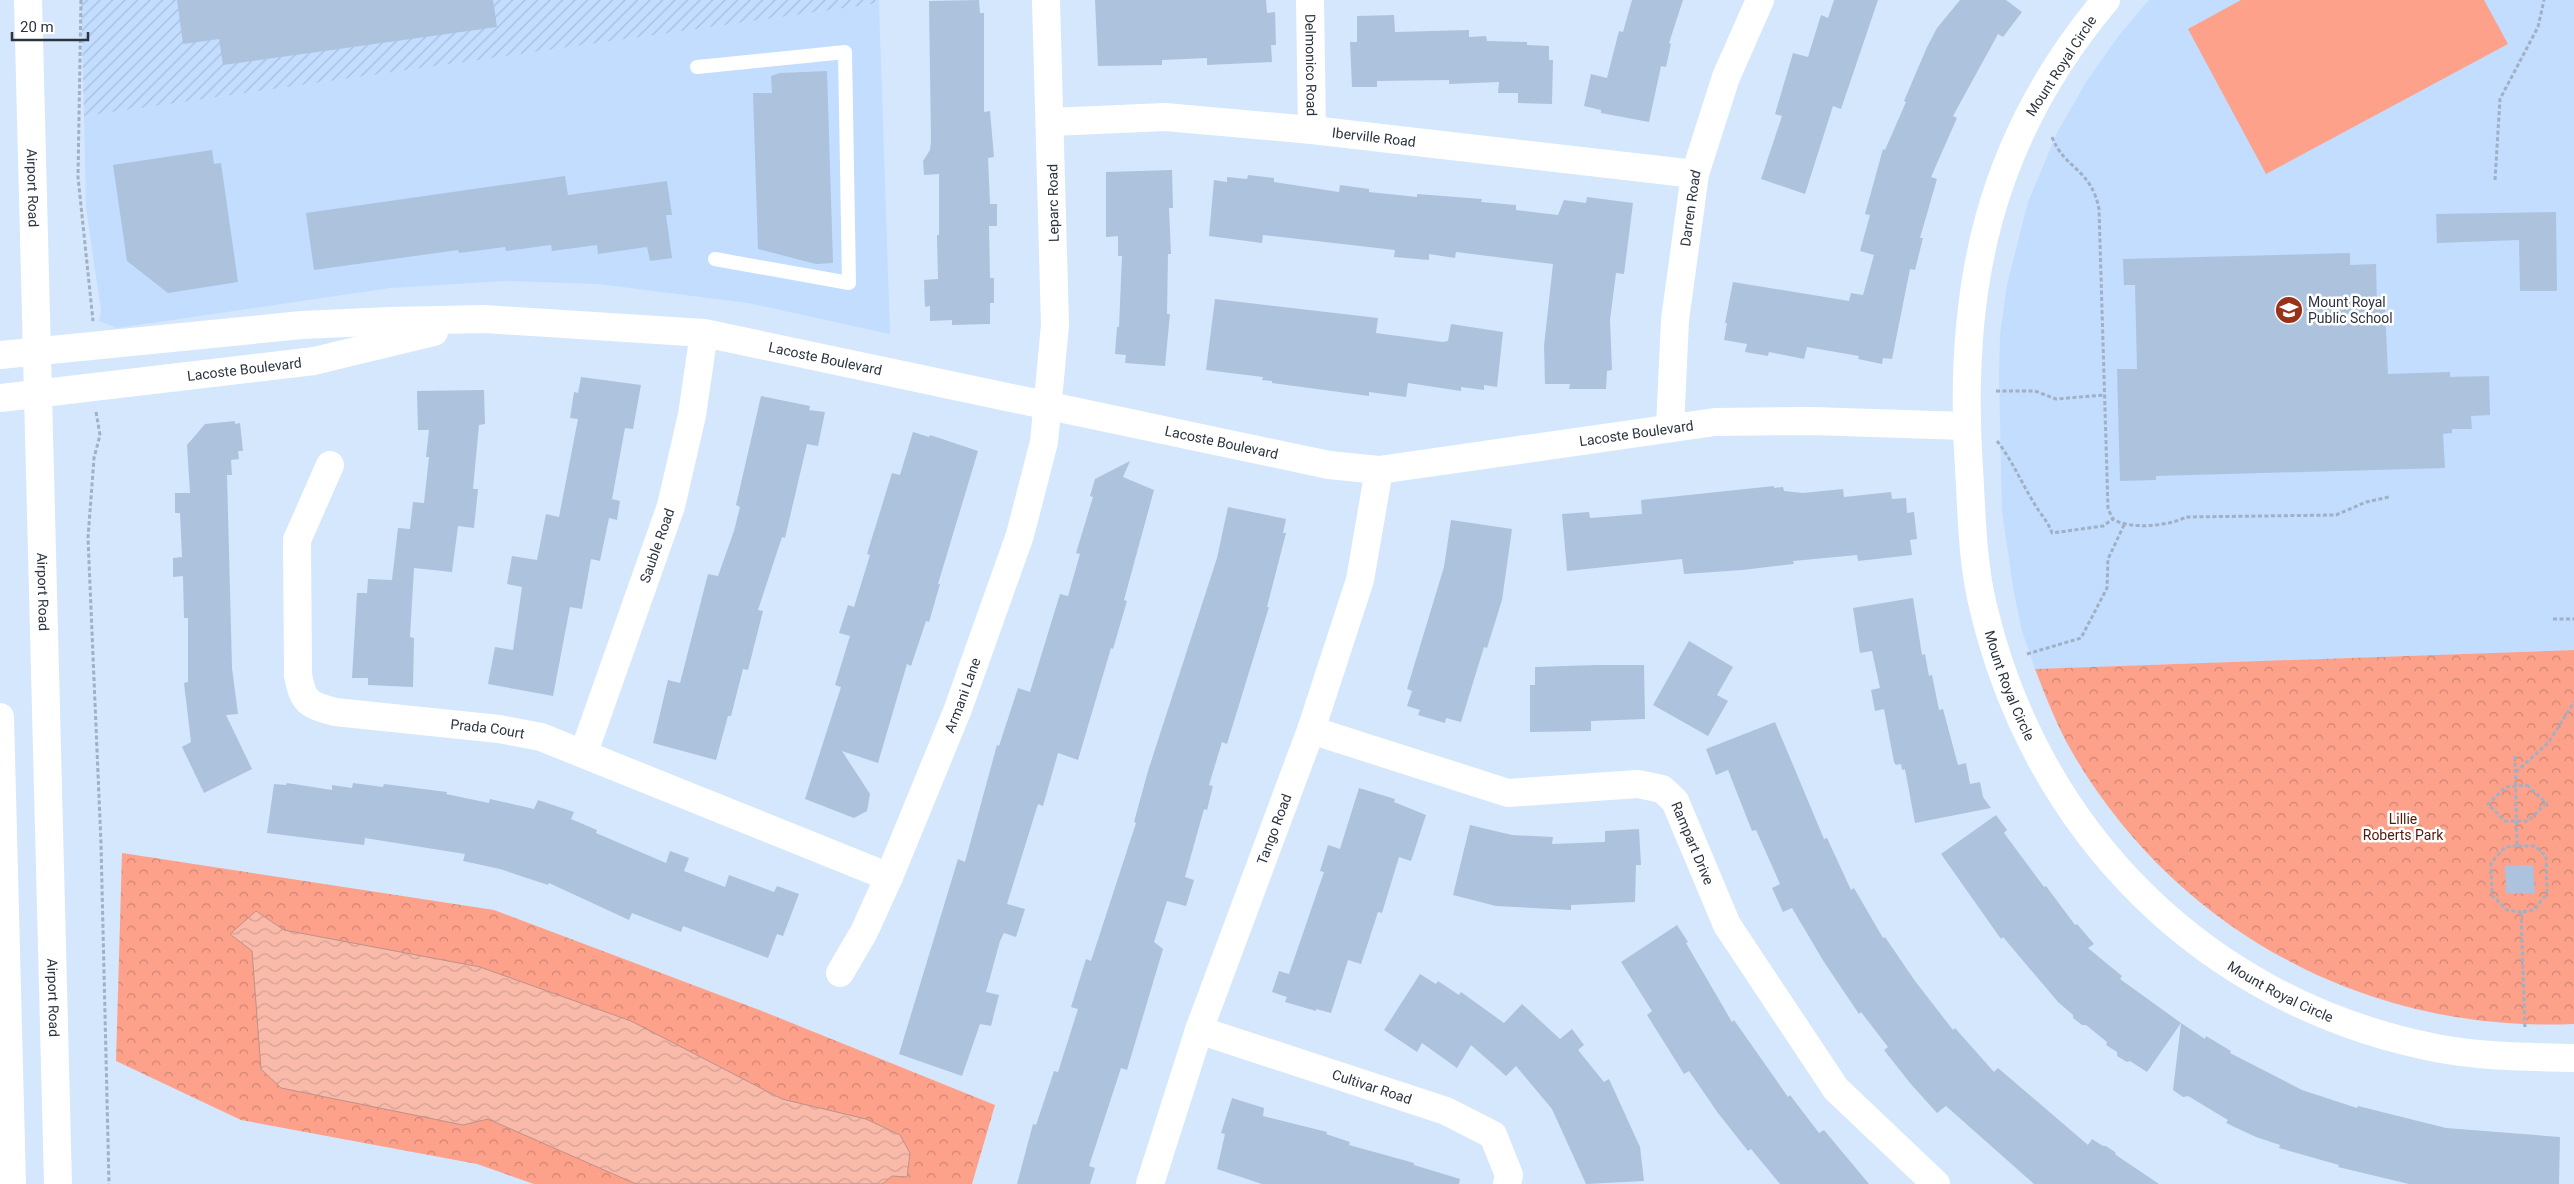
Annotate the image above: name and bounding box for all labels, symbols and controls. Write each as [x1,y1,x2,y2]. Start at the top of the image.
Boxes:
scale bar [12,10,89,42]
street label: Mount Royal Circle [2023,13,2099,119]
street label: Delmonico Road [1302,14,1320,116]
text: 20 m [20,18,54,36]
street label: Iberville Road [1331,124,1417,150]
street label: Airport Road [24,149,42,227]
street label: Leparc Road [1044,164,1062,242]
street label: Darren Road [1677,168,1704,247]
place label: Mount Royal Public School [2308,294,2393,326]
school or university icon: Mount Royal Public School [2274,295,2304,325]
street label: Lacoste Boulevard [767,339,883,378]
street label: Lacoste Boulevard [186,355,302,384]
street label: Lacoste Boulevard [1578,417,1694,449]
street label: Lacoste Boulevard [1163,423,1280,462]
street label: Sauble Road [636,506,678,585]
street label: Airport Road [34,552,52,631]
street label: Mount Royal Circle [1982,629,2038,743]
street label: Armani Lane [941,656,984,735]
street label: Prada Court [450,716,526,742]
street label: Tango Road [1253,791,1294,867]
street label: Rampart Drive [1668,799,1717,887]
park label: Lillie Roberts Park [2363,811,2444,843]
street label: Airport Road [44,958,62,1037]
street label: Mount Royal Circle [2225,958,2335,1025]
street label: Cultivar Road [1330,1066,1414,1107]

